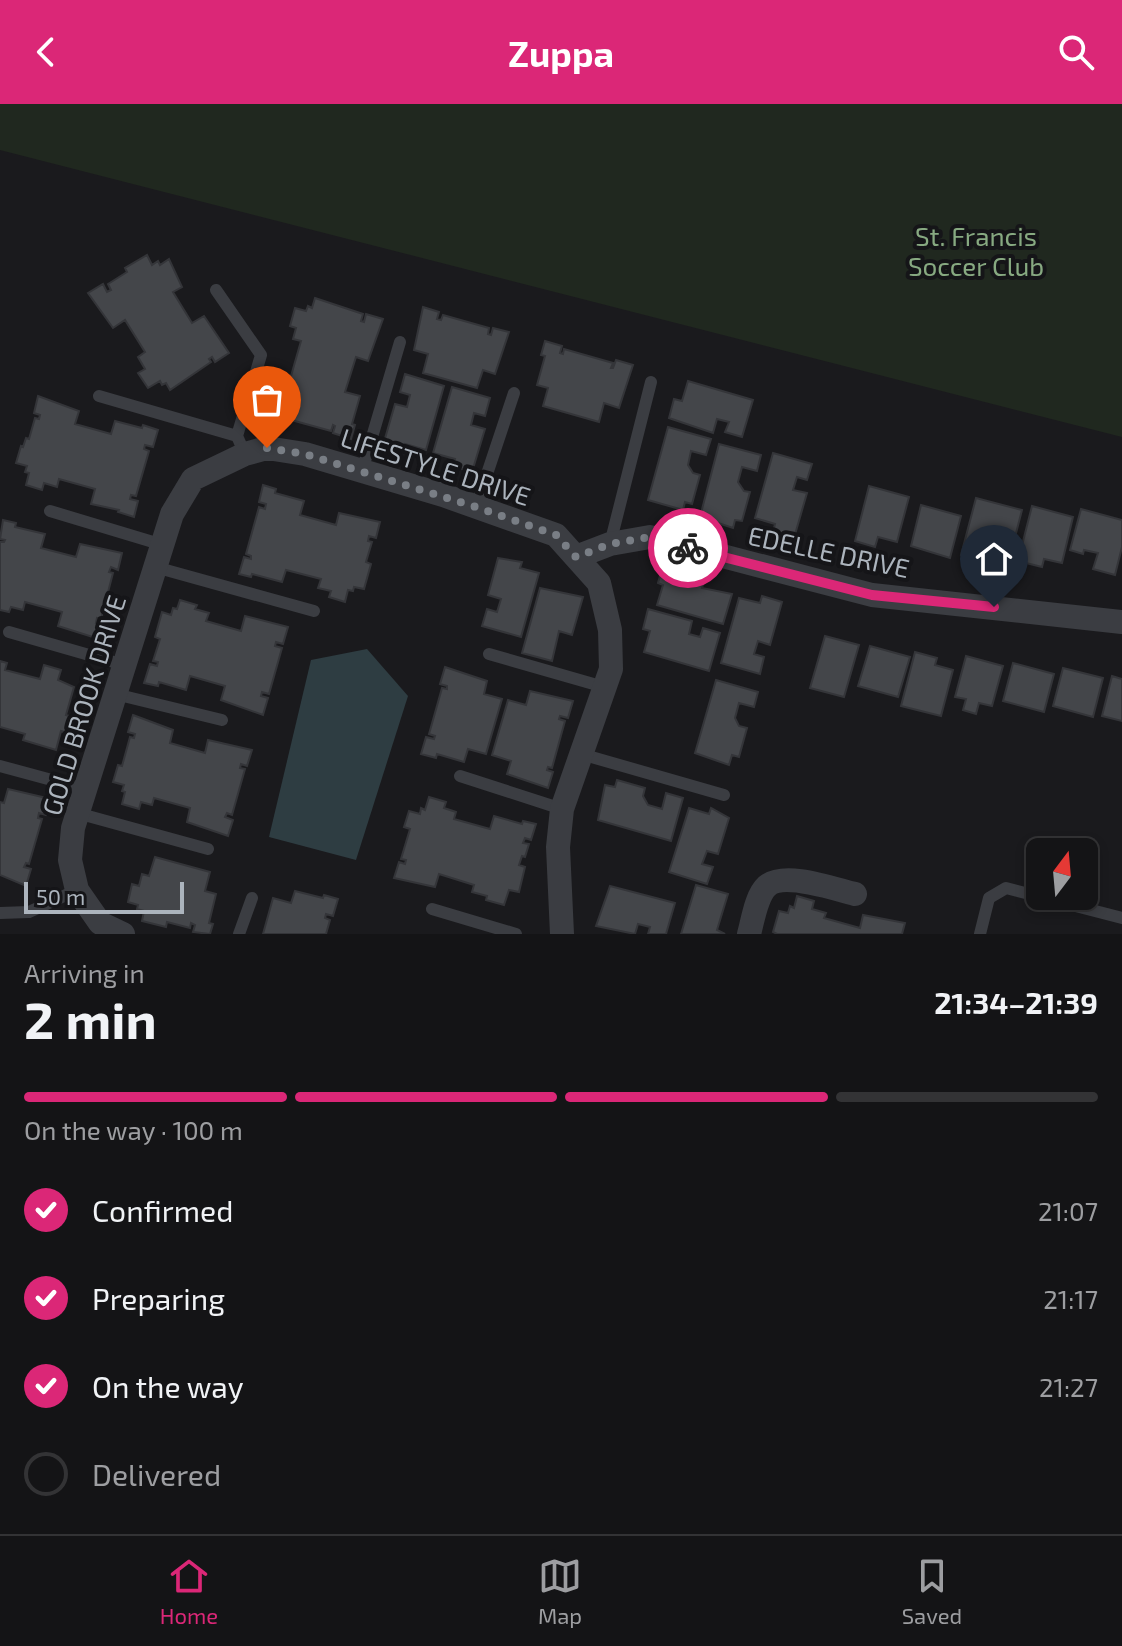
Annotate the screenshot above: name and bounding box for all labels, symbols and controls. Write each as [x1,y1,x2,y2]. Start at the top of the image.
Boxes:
icon: back [24,30,68,74]
icon: search [1054,30,1098,74]
text: Zuppa [508,31,614,74]
park label: St. Francis Soccer Club [908,220,1044,281]
pin [233,366,301,448]
icon: bag [245,378,289,422]
street label: LIFESTYLE DRIVE [337,421,535,511]
courier [648,508,728,588]
street label: EDELLE DRIVE [746,519,912,583]
pin [960,525,1028,607]
icon: bike [666,526,710,570]
icon: home [972,537,1016,581]
street label: GOLD BROOK DRIVE [35,591,131,819]
north arrow [1026,838,1098,910]
map controls [1026,838,1098,910]
scale bar [24,878,184,914]
text: 50 m [36,883,85,909]
text: Arriving in [24,957,145,988]
text: 21:34–21:39 [934,984,1098,1020]
text: 2 min [24,987,157,1049]
text: On the way · 100 m [24,1114,243,1145]
icon: check [24,1188,68,1232]
text: Confirmed [92,1192,233,1228]
text: 21:07 [1038,1195,1098,1226]
icon: check [24,1276,68,1320]
text: Preparing [92,1280,225,1316]
text: 21:17 [1043,1283,1098,1314]
icon: check [24,1364,68,1408]
text: On the way [92,1368,244,1404]
text: 21:27 [1039,1371,1098,1402]
text: Delivered [92,1456,221,1492]
tab: Home [160,1554,218,1628]
tab: Map [538,1554,582,1628]
tab: Saved [902,1554,962,1628]

